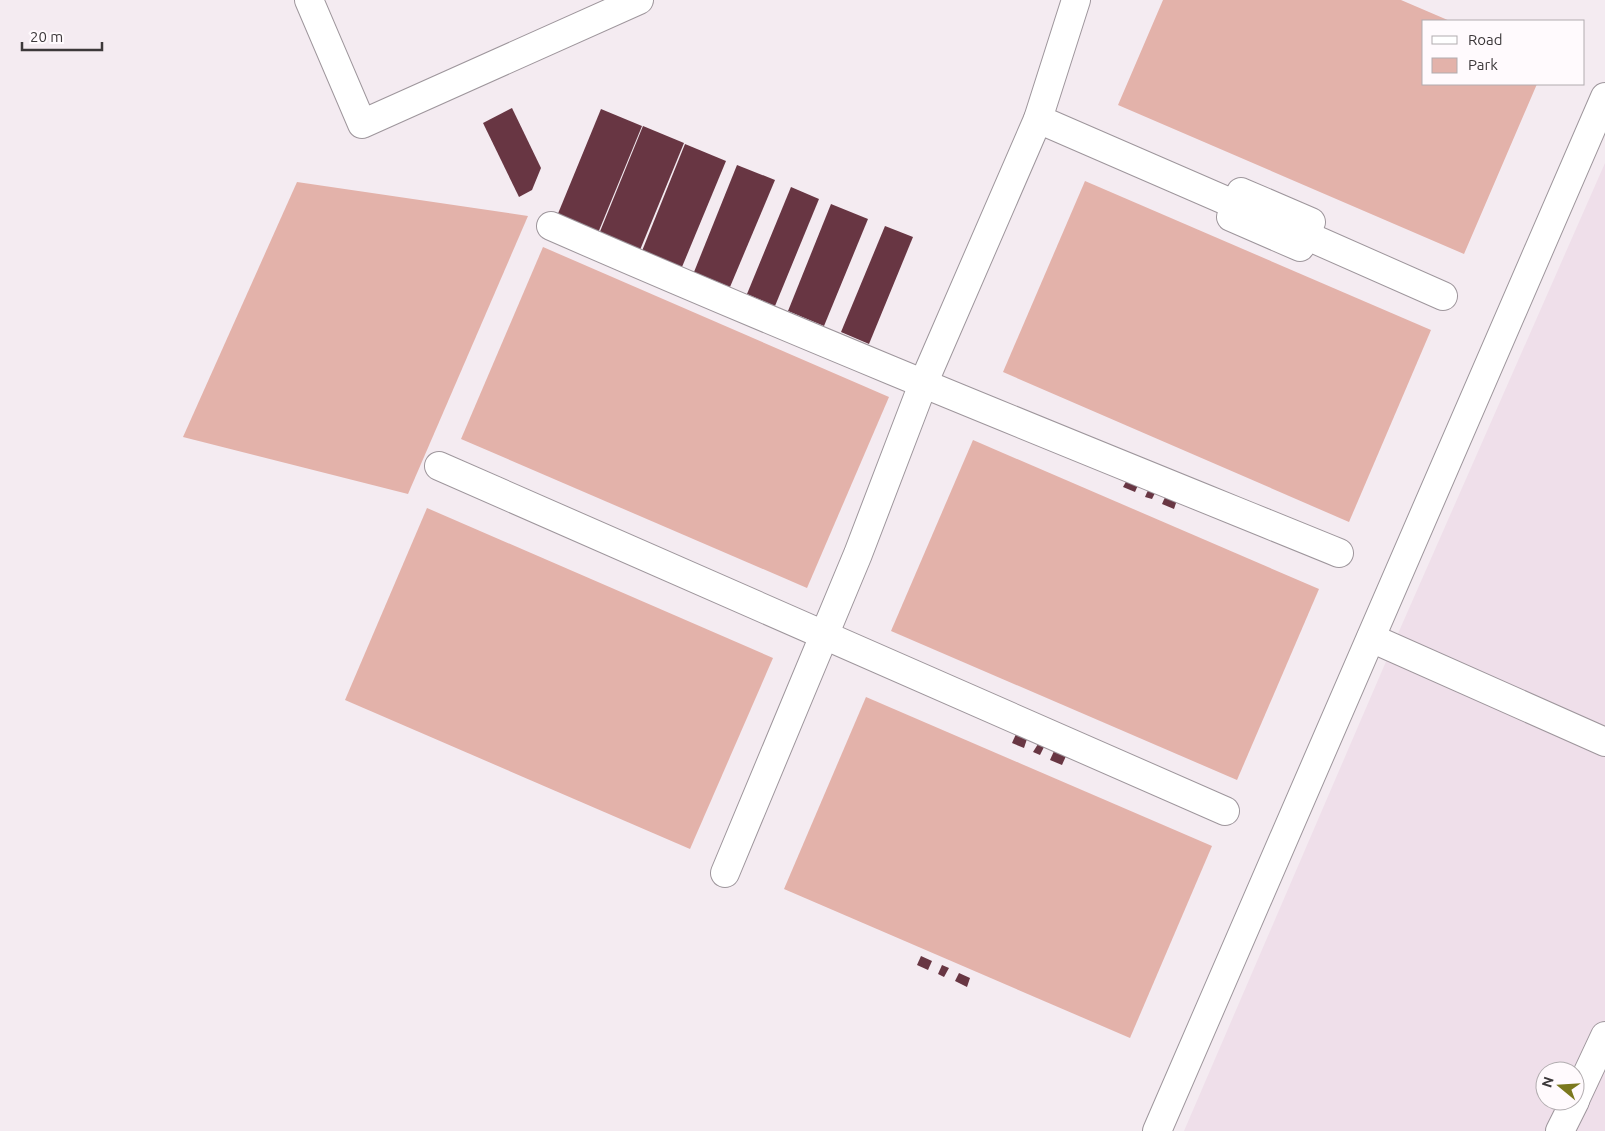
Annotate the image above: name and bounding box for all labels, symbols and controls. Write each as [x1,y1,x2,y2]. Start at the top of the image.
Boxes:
scale bar [22,20,102,52]
legend [1422,20,1585,85]
text: 20 m [30,28,63,45]
text: Road [1468,31,1503,48]
text: Park [1468,56,1498,73]
north arrow [1535,1061,1585,1111]
text: N [1538,1075,1557,1089]

